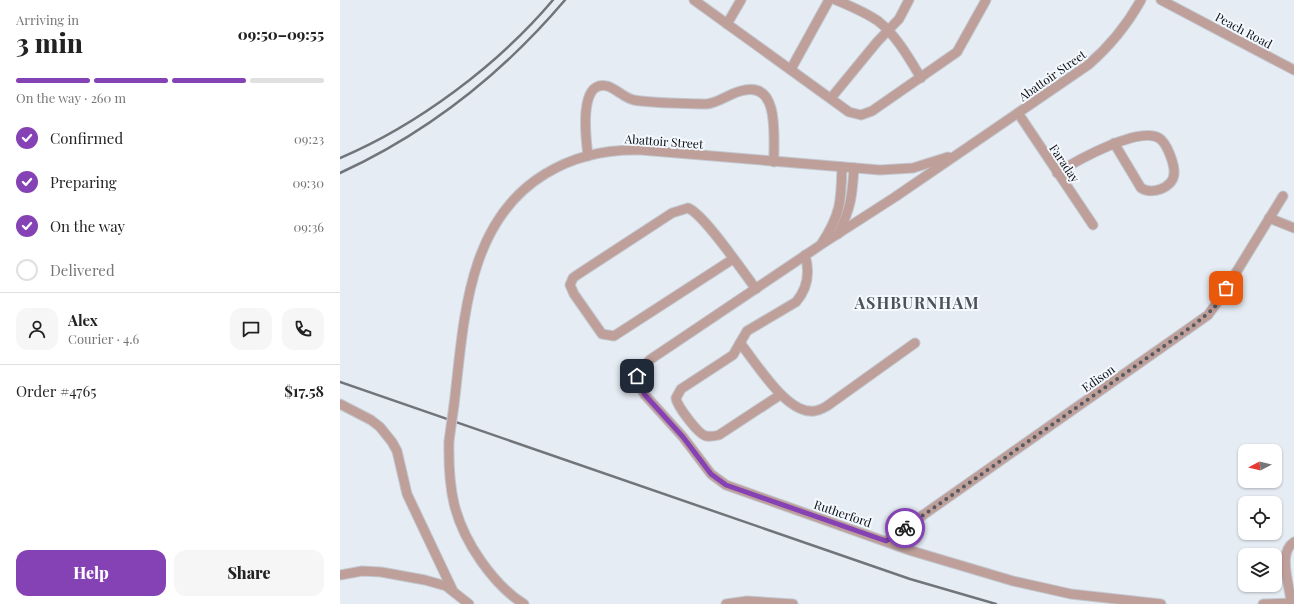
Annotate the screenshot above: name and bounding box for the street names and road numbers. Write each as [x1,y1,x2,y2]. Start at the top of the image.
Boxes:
street label: Peach Road [1213,8,1275,52]
street label: Abattoir Street [1014,45,1089,105]
street label: Abattoir Street [623,130,705,152]
street label: Faraday [1046,141,1084,185]
street label: Edison [1078,361,1118,395]
street label: Rutherford [812,496,874,530]

